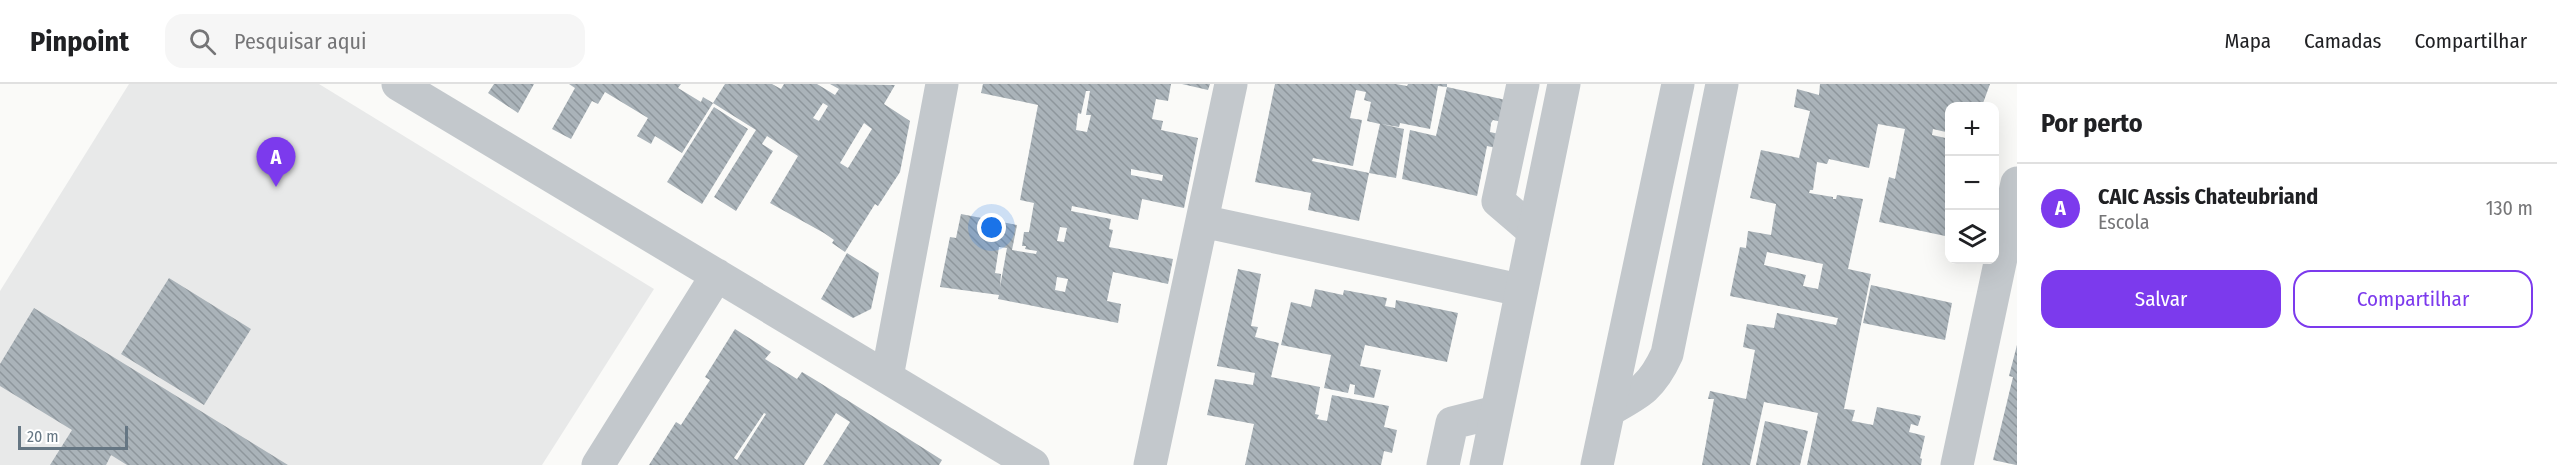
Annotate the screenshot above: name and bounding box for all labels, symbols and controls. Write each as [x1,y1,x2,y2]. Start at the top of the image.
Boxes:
search box [165,14,585,68]
text: Pinpoint [30,25,129,58]
icon: search [186,25,219,58]
text: Pesquisar aqui [234,28,367,55]
text: Mapa [2225,28,2271,54]
text: Camadas [2304,28,2382,54]
text: Compartilhar [2415,28,2527,54]
map controls [1945,102,1999,264]
button: + [1945,102,1999,156]
text: Por perto [2041,108,2143,139]
pin: A [256,138,296,187]
button: − [1945,156,1999,210]
text: CAIC Assis Chateubriand [2098,183,2318,210]
text: A [2055,196,2066,220]
text: 130 m [2486,196,2533,220]
button: layers [1945,210,1999,264]
text: Escola [2098,210,2150,234]
your location [977,213,1006,242]
button: Salvar [2041,270,2281,328]
button: Compartilhar [2293,270,2533,328]
scale bar [18,423,128,450]
text: 20 m [27,427,58,446]

